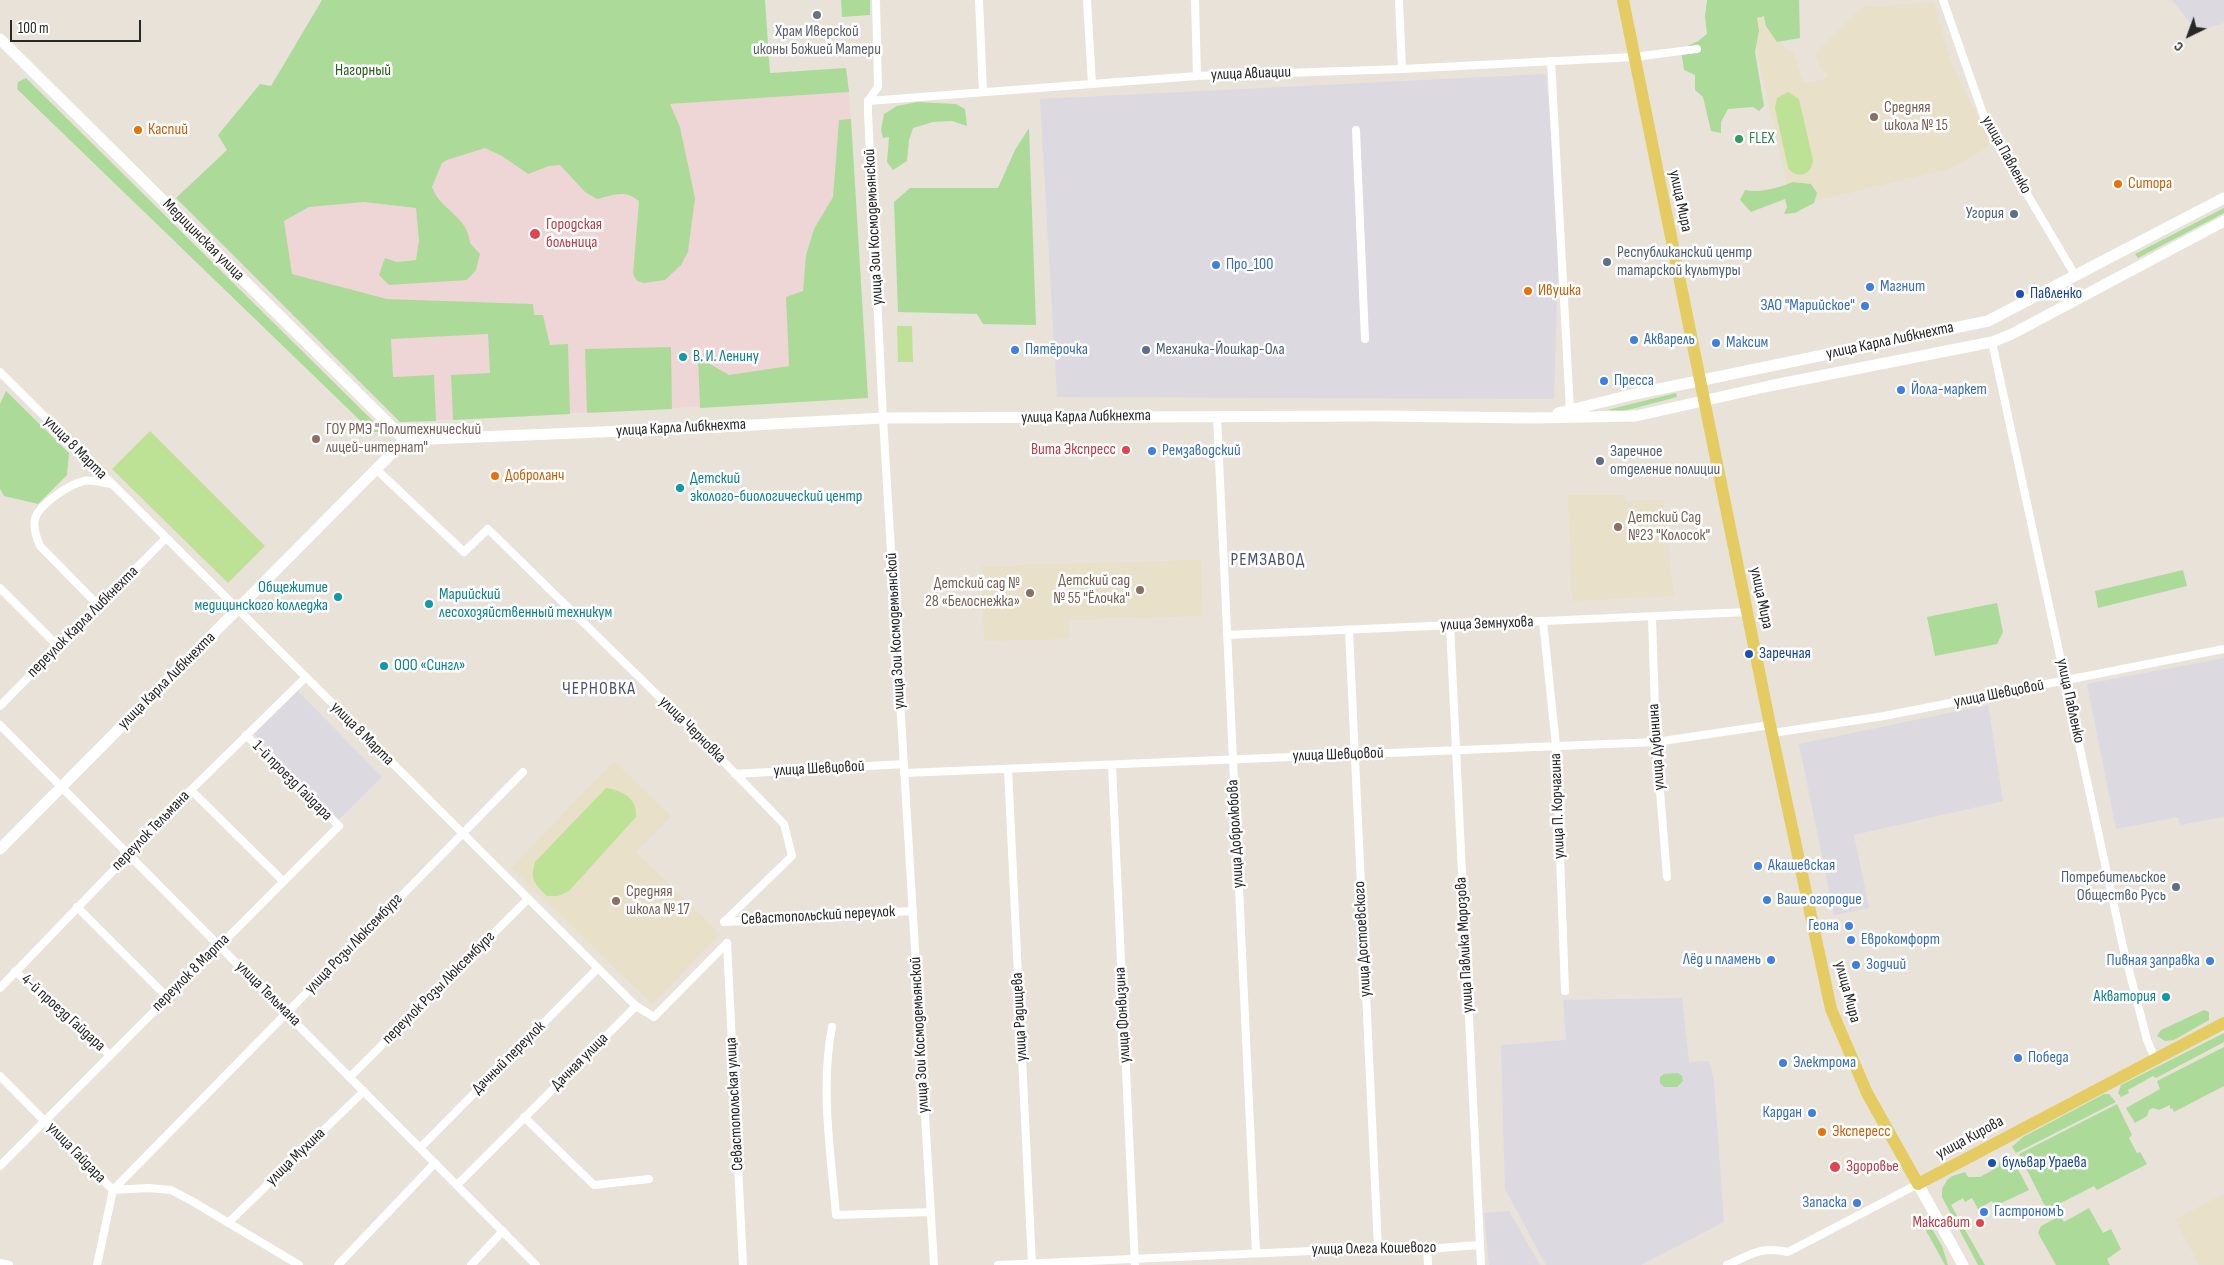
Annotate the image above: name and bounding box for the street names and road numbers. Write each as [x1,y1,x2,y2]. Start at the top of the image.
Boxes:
street label: улица Авиации [1211,63,1291,85]
street label: улица Павленко [1977,113,2035,197]
street label: улица Зои Космодемьянской [860,148,888,306]
street label: улица Мира [1664,168,1696,234]
street label: Медицинская улица [158,195,248,285]
street label: улица Карла Либкнехта [1824,318,1956,364]
street label: улица Карла Либкнехта [1021,406,1151,428]
street label: улица 8 Марта [39,412,111,484]
street label: улица Карла Либкнехта [616,415,746,441]
street label: улица Зои Космодемьянской [882,552,910,710]
street label: переулок Карла Либкнехта [23,562,143,682]
street label: улица Мира [1745,565,1777,631]
street label: улица Земнухова [1440,613,1534,635]
street label: улица Карла Либкнехта [114,628,220,734]
street label: улица Павленко [2052,657,2088,745]
street label: улица Шевцовой [1952,676,2046,712]
street label: улица Черновка [655,693,729,767]
street label: улица 8 Марта [326,698,398,770]
street label: улица Дубинина [1644,703,1670,791]
street label: 1-й проезд Гайдара [248,737,336,825]
street label: улица Шевцовой [1292,744,1384,766]
street label: улица П. Корчагина [1547,753,1569,859]
street label: улица Шевцовой [773,757,865,781]
street label: улица Добролюбова [1224,779,1248,889]
street label: переулок Тельмана [108,787,194,875]
street label: улица Павлика Морозова [1452,877,1478,1013]
street label: улица Достоевского [1350,881,1376,997]
street label: улица Розы Люксембург [301,890,407,998]
street label: Севастопольский переулок [740,902,896,930]
street label: переулок Розы Люксембург [379,928,499,1048]
street label: переулок 8 Марта [148,930,234,1016]
street label: улица Зои Космодемьянской [906,956,934,1114]
street label: улица Тельмана [231,957,305,1031]
street label: улица Мира [1830,959,1864,1025]
street label: улица Фонвизина [1111,967,1135,1063]
street label: 4-й проезд Гайдара [17,970,109,1056]
street label: улица Радищева [1008,972,1032,1062]
street label: Дачный переулок [468,1017,550,1099]
street label: Дачная улица [547,1029,613,1095]
street label: Севастопольская улица [722,1037,748,1171]
street label: улица Кирова [1933,1112,2007,1164]
street label: улица Гайдара [42,1119,110,1187]
street label: улица Мухина [262,1124,330,1190]
street label: улица Олега Кошевого [1312,1238,1436,1260]

